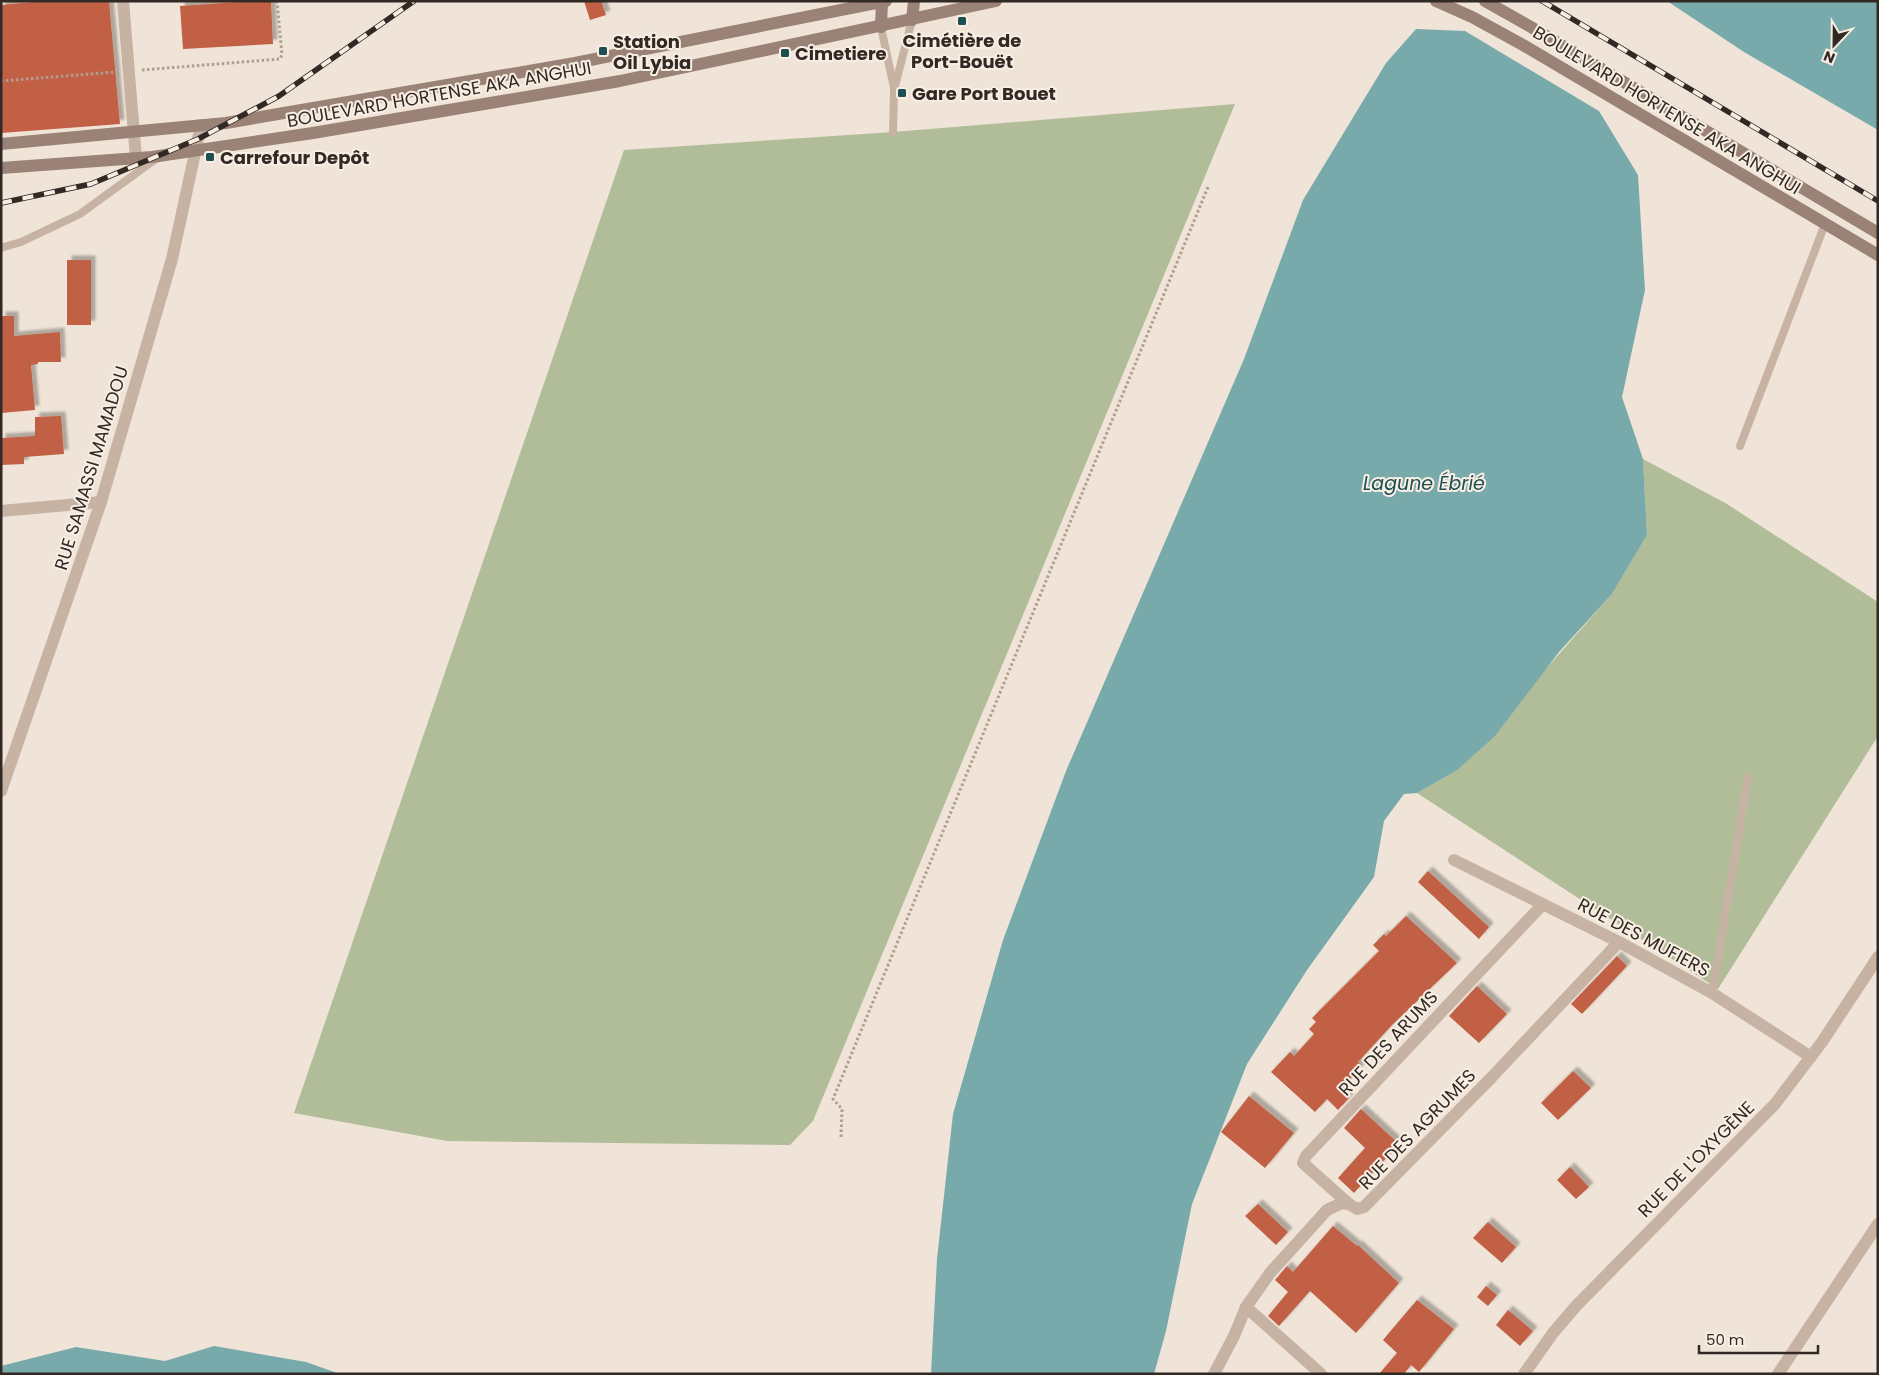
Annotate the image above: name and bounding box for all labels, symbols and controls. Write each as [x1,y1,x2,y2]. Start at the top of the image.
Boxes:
marker: Cimétière de Port-Bouët [956,15,968,27]
street label: BOULEVARD HORTENSE AKA ANGHUI [1528,20,1806,200]
north arrow [1809,20,1859,70]
place label: Cimétière de Port-Bouët [903,28,1021,74]
place label: Station Oil Lybia [613,29,691,75]
place label: Cimetiere [795,41,887,66]
marker: Station Oil Lybia [597,45,609,57]
text: N [1821,46,1838,68]
marker: Cimetiere [779,47,791,59]
street label: BOULEVARD HORTENSE AKA ANGHUI [285,55,593,133]
place label: Gare Port Bouet [912,81,1056,106]
marker: Gare Port Bouet [896,87,908,99]
place label: Carrefour Depôt [220,145,369,170]
marker: Carrefour Depôt [204,151,216,163]
street label: RUE SAMASSI MAMADOU [48,363,134,573]
water label: Lagune Ébrié [1363,470,1485,497]
street label: RUE DES MUFIERS [1574,892,1714,982]
street label: RUE DES ARUMS [1333,985,1443,1101]
street label: RUE DES AGRUMES [1353,1063,1481,1195]
street label: RUE DE L'OXYGÈNE [1632,1095,1760,1223]
scale bar [1699,1322,1818,1354]
text: 50 m [1706,1329,1744,1350]

